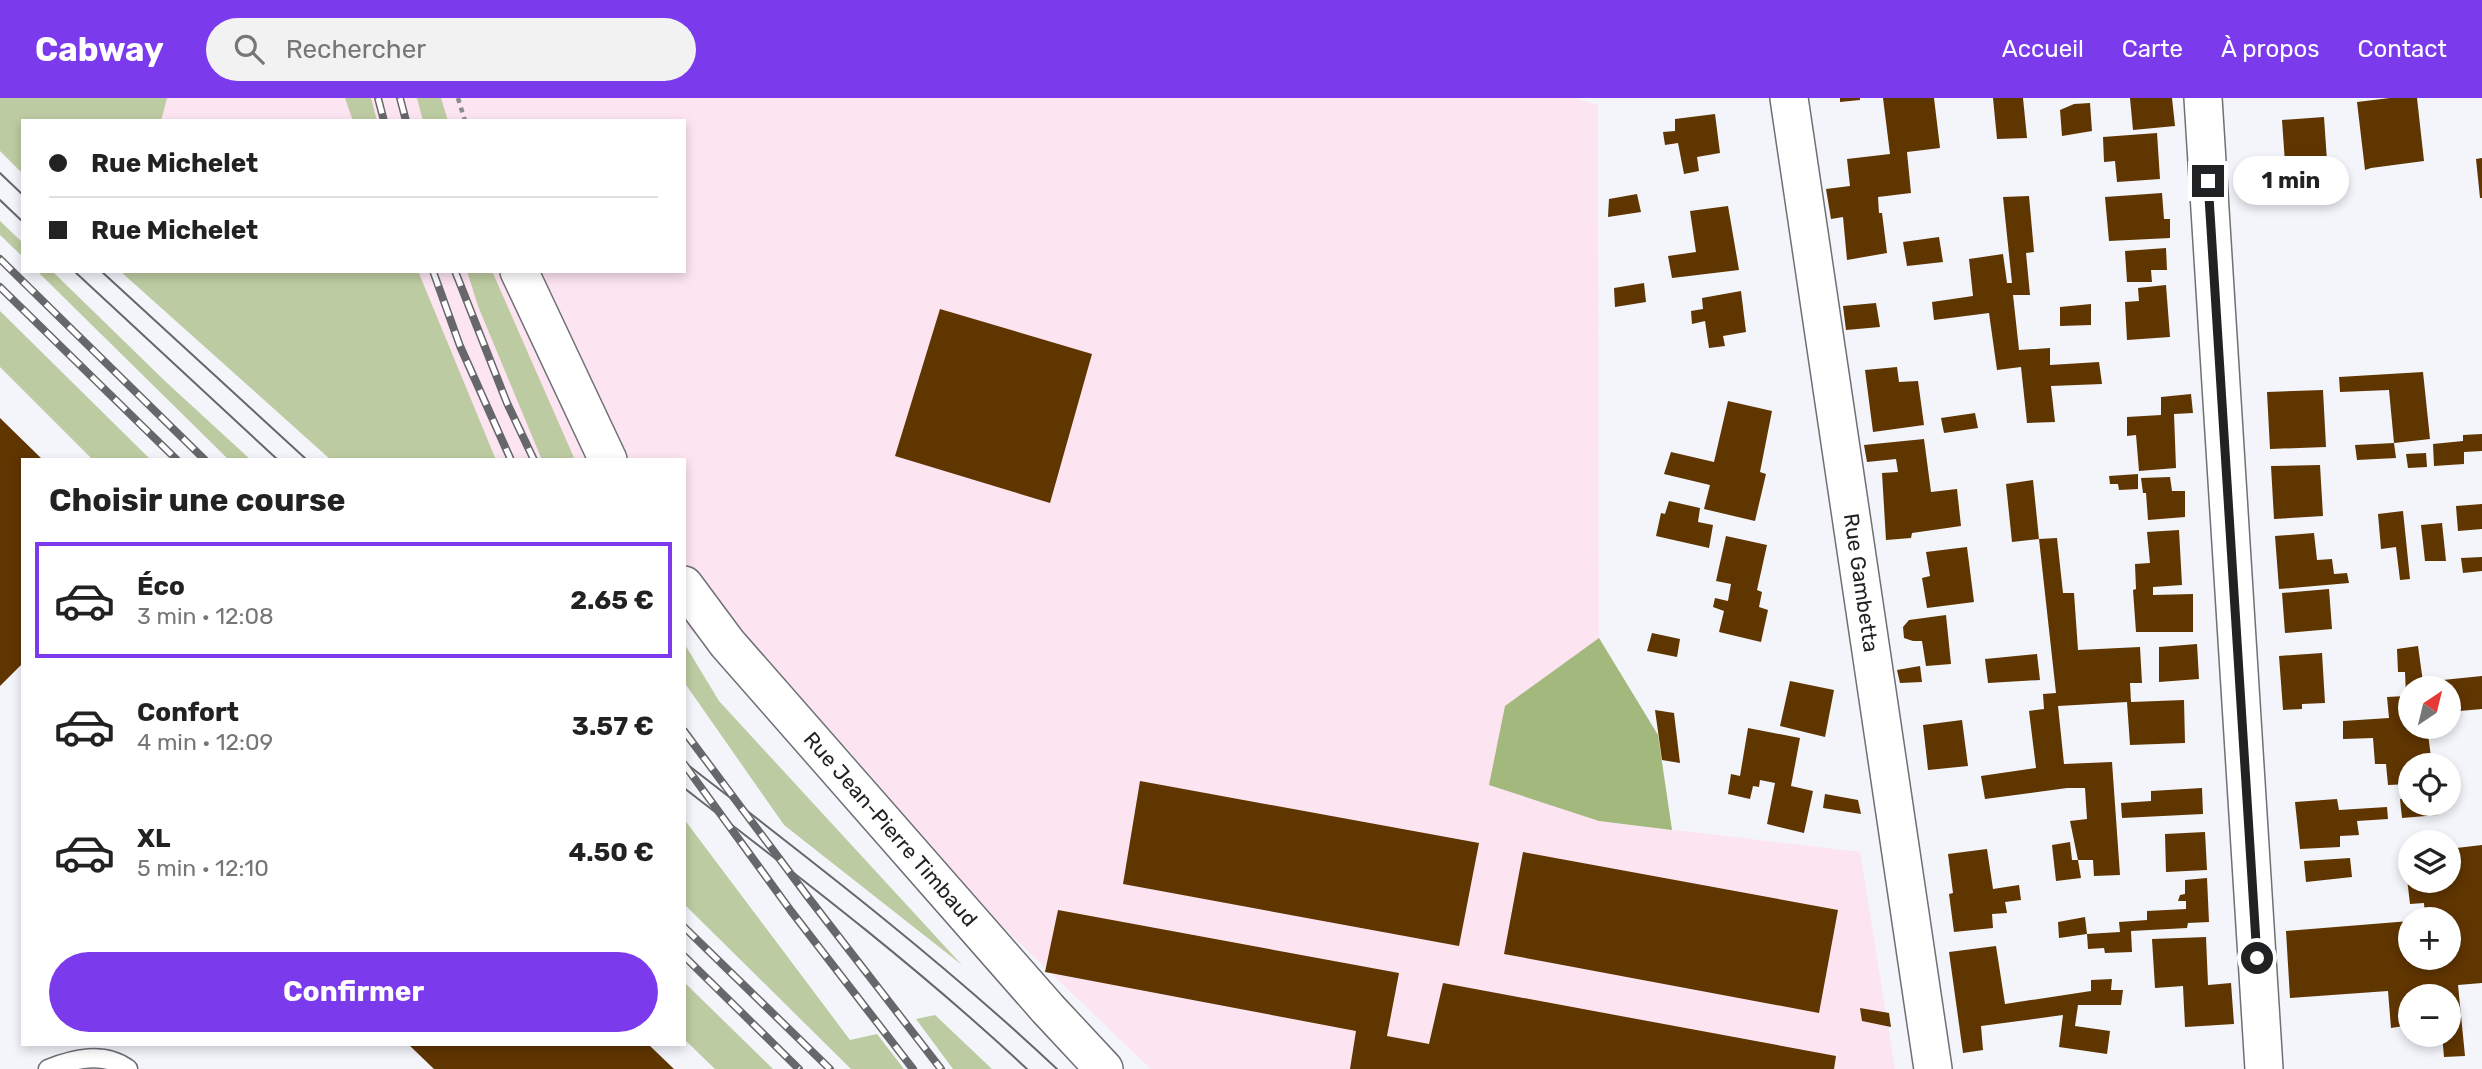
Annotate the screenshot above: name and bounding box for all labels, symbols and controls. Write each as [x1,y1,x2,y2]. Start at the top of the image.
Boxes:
search box [206,18,696,81]
text: Cabway [35,30,164,69]
icon: search [230,30,268,68]
text: Rechercher [286,34,426,65]
text: Accueil [2002,35,2084,63]
text: Carte [2122,35,2183,63]
text: À propos [2221,35,2320,63]
text: Contact [2358,35,2447,63]
text: Rue Michelet [91,148,258,179]
callout: 1 min [2232,156,2348,206]
route end [2192,165,2224,197]
text: 1 min [2262,166,2320,194]
text: Rue Michelet [91,215,258,246]
text: Choisir une course [49,481,346,519]
street label: Rue Gambetta [1839,511,1884,654]
icon: car [53,569,116,632]
text: Éco [137,571,185,602]
text: 2.65 € [570,585,654,616]
text: 3 min · 12:08 [137,602,274,630]
north arrow [2398,676,2460,738]
map controls [2398,676,2461,1047]
icon: car [53,695,116,758]
text: Confort [137,697,239,728]
text: 3.57 € [572,711,654,742]
street label: Rue Jean-Pierre Timbaud [799,727,983,931]
text: 4 min · 12:09 [137,728,273,756]
button: locate [2398,753,2461,816]
icon: car [53,821,116,884]
text: XL [137,823,170,854]
button: layers [2398,830,2461,893]
text: 4.50 € [569,837,654,868]
text: 5 min · 12:10 [137,854,269,882]
button: + [2398,907,2461,970]
route start [2241,942,2273,974]
button: Confirmer [49,952,658,1032]
button: − [2398,984,2461,1047]

